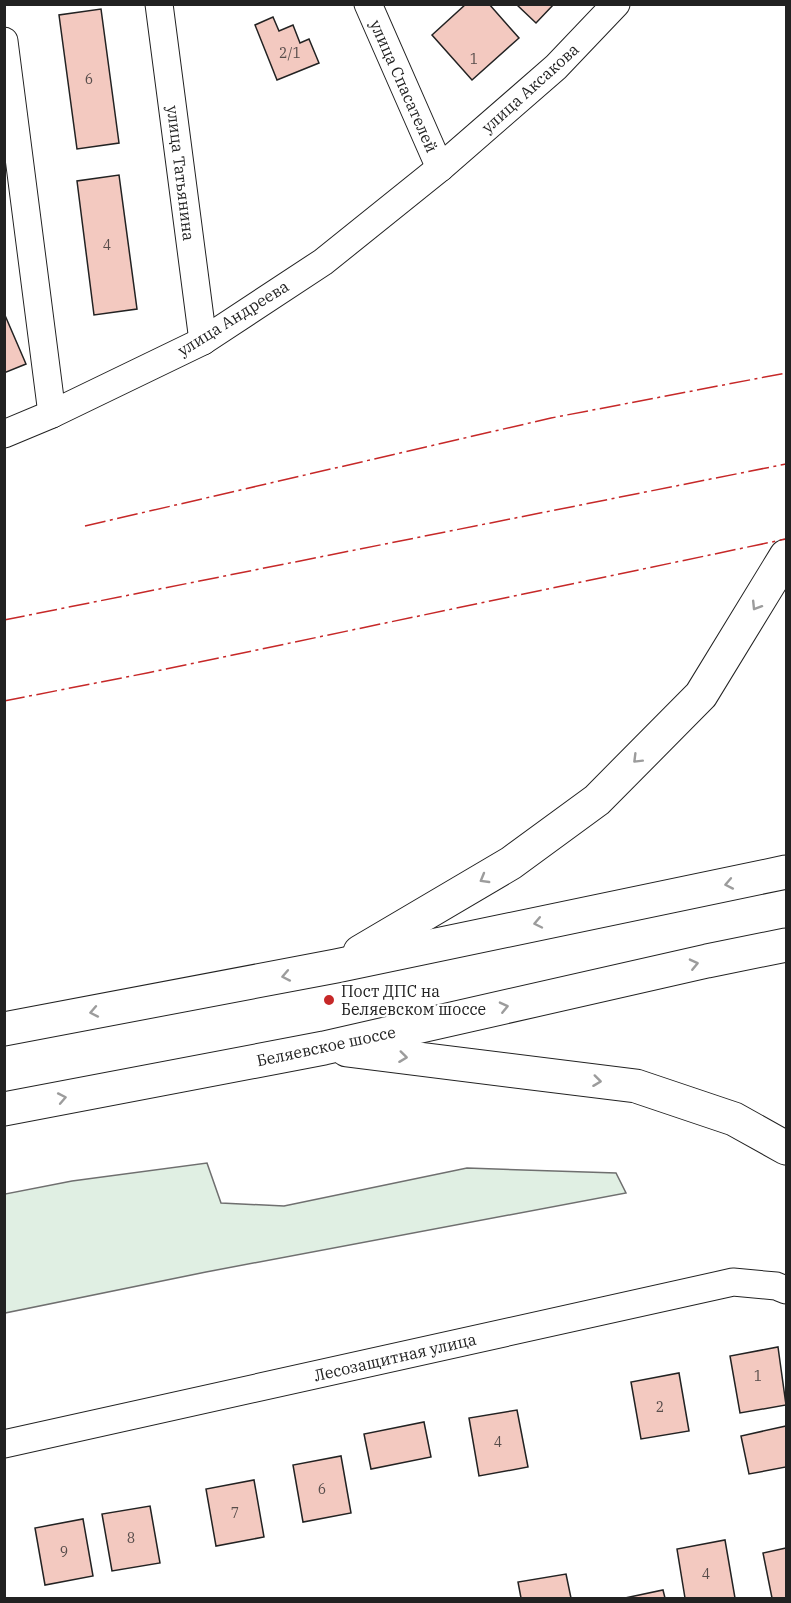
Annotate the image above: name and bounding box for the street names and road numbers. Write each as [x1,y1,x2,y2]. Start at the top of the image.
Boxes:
street label: улица Спасателей [366,16,442,156]
street label: улица Аксакова [477,39,583,137]
street label: улица Татьянина [163,104,199,242]
street label: улица Андреева [174,276,293,360]
street label: Беляевское шоссе [255,1021,397,1071]
street label: Лесозащитная улица [312,1329,478,1385]

